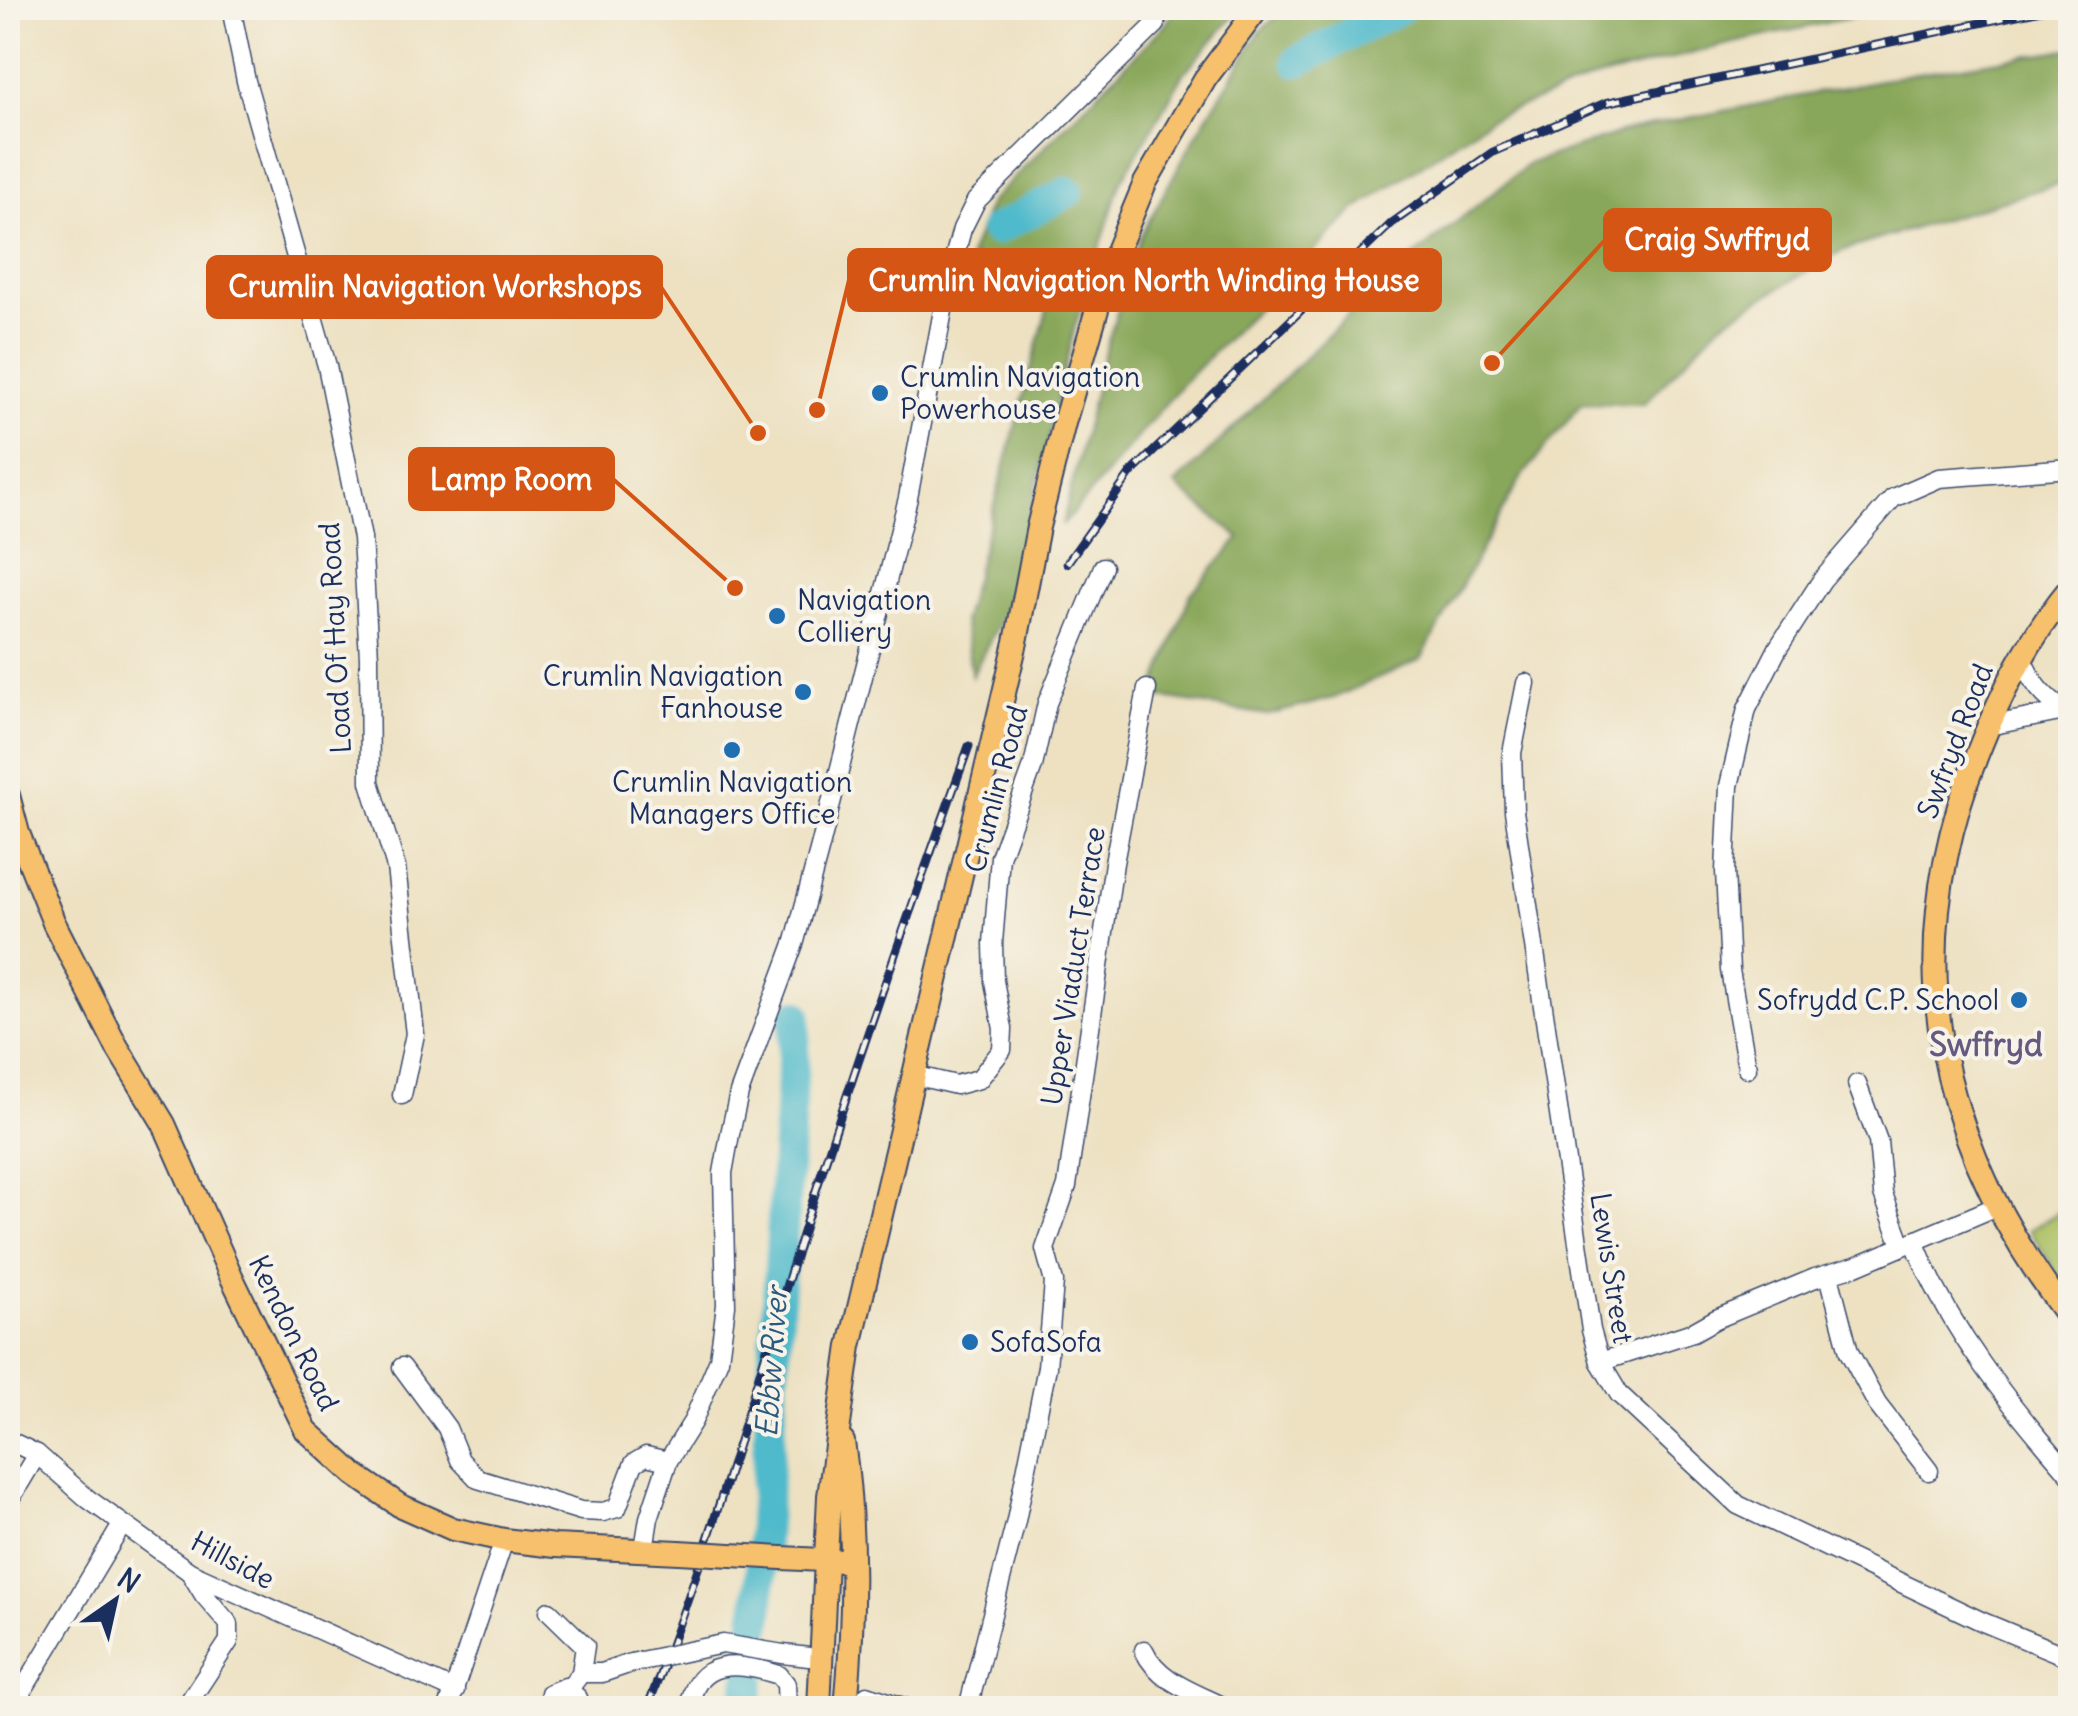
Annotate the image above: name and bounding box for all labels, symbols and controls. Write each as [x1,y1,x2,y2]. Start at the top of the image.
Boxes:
callout: Craig Swffryd [1605,210,1830,270]
text: Craig Swffryd [1624,220,1810,258]
callout: Crumlin Navigation North Winding House [849,250,1440,310]
callout: Crumlin Navigation Workshops [208,257,661,317]
text: Crumlin Navigation North Winding House [868,261,1420,299]
text: Crumlin Navigation Workshops [228,267,642,305]
place label: Crumlin Navigation Powerhouse [900,359,1140,427]
marker: Crumlin Navigation Powerhouse [869,382,891,404]
callout: Lamp Room [410,449,613,509]
text: Lamp Room [430,460,592,498]
street label: Load Of Hay Road [311,522,359,754]
place label: Navigation Colliery [797,582,931,650]
marker: Navigation Colliery [766,605,788,627]
place label: Crumlin Navigation Fanhouse [543,658,783,726]
street label: Swfryd Road [1909,659,2001,823]
marker: Crumlin Navigation Fanhouse [792,681,814,703]
street label: Crumlin Road [956,701,1036,877]
marker: Crumlin Navigation Managers Office [721,739,743,761]
place label: Crumlin Navigation Managers Office [612,764,852,832]
street label: Upper Viaduct Terrace [1033,824,1113,1108]
place label: Sofrydd C.P. School [1757,982,1999,1018]
marker: Sofrydd C.P. School [2008,989,2030,1011]
district label: Swffryd [1929,1024,2043,1065]
street label: Lewis Street [1582,1190,1642,1346]
street label: Kendon Road [241,1249,347,1417]
water label: Ebbw River [747,1282,795,1438]
place label: SofaSofa [990,1324,1102,1360]
marker: SofaSofa [959,1331,981,1353]
street label: Hillside [185,1523,281,1597]
north arrow [65,1551,165,1651]
text: N [111,1560,147,1601]

